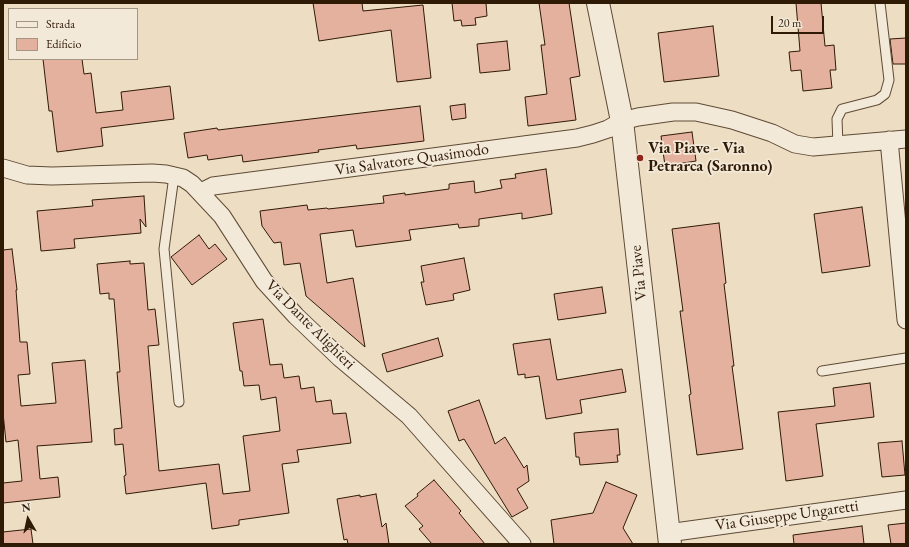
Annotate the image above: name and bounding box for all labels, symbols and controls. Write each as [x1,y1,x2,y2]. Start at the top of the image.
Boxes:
legend [8,8,138,60]
scale bar [773,8,826,34]
text: 20 m [778,15,801,31]
text: Strada [46,16,75,32]
text: Edificio [46,36,81,52]
place label: Via Piave - Via Petrarca (Saronno) [648,139,772,177]
street label: Via Salvatore Quasimodo [334,140,490,180]
marker: Via Piave - Via Petrarca (Saronno) [635,153,645,163]
street label: Via Piave [627,244,651,302]
street label: Via Dante Alighieri [261,276,359,374]
street label: Via Giuseppe Ungaretti [714,496,860,536]
north arrow [8,499,48,539]
text: N [21,500,32,515]

